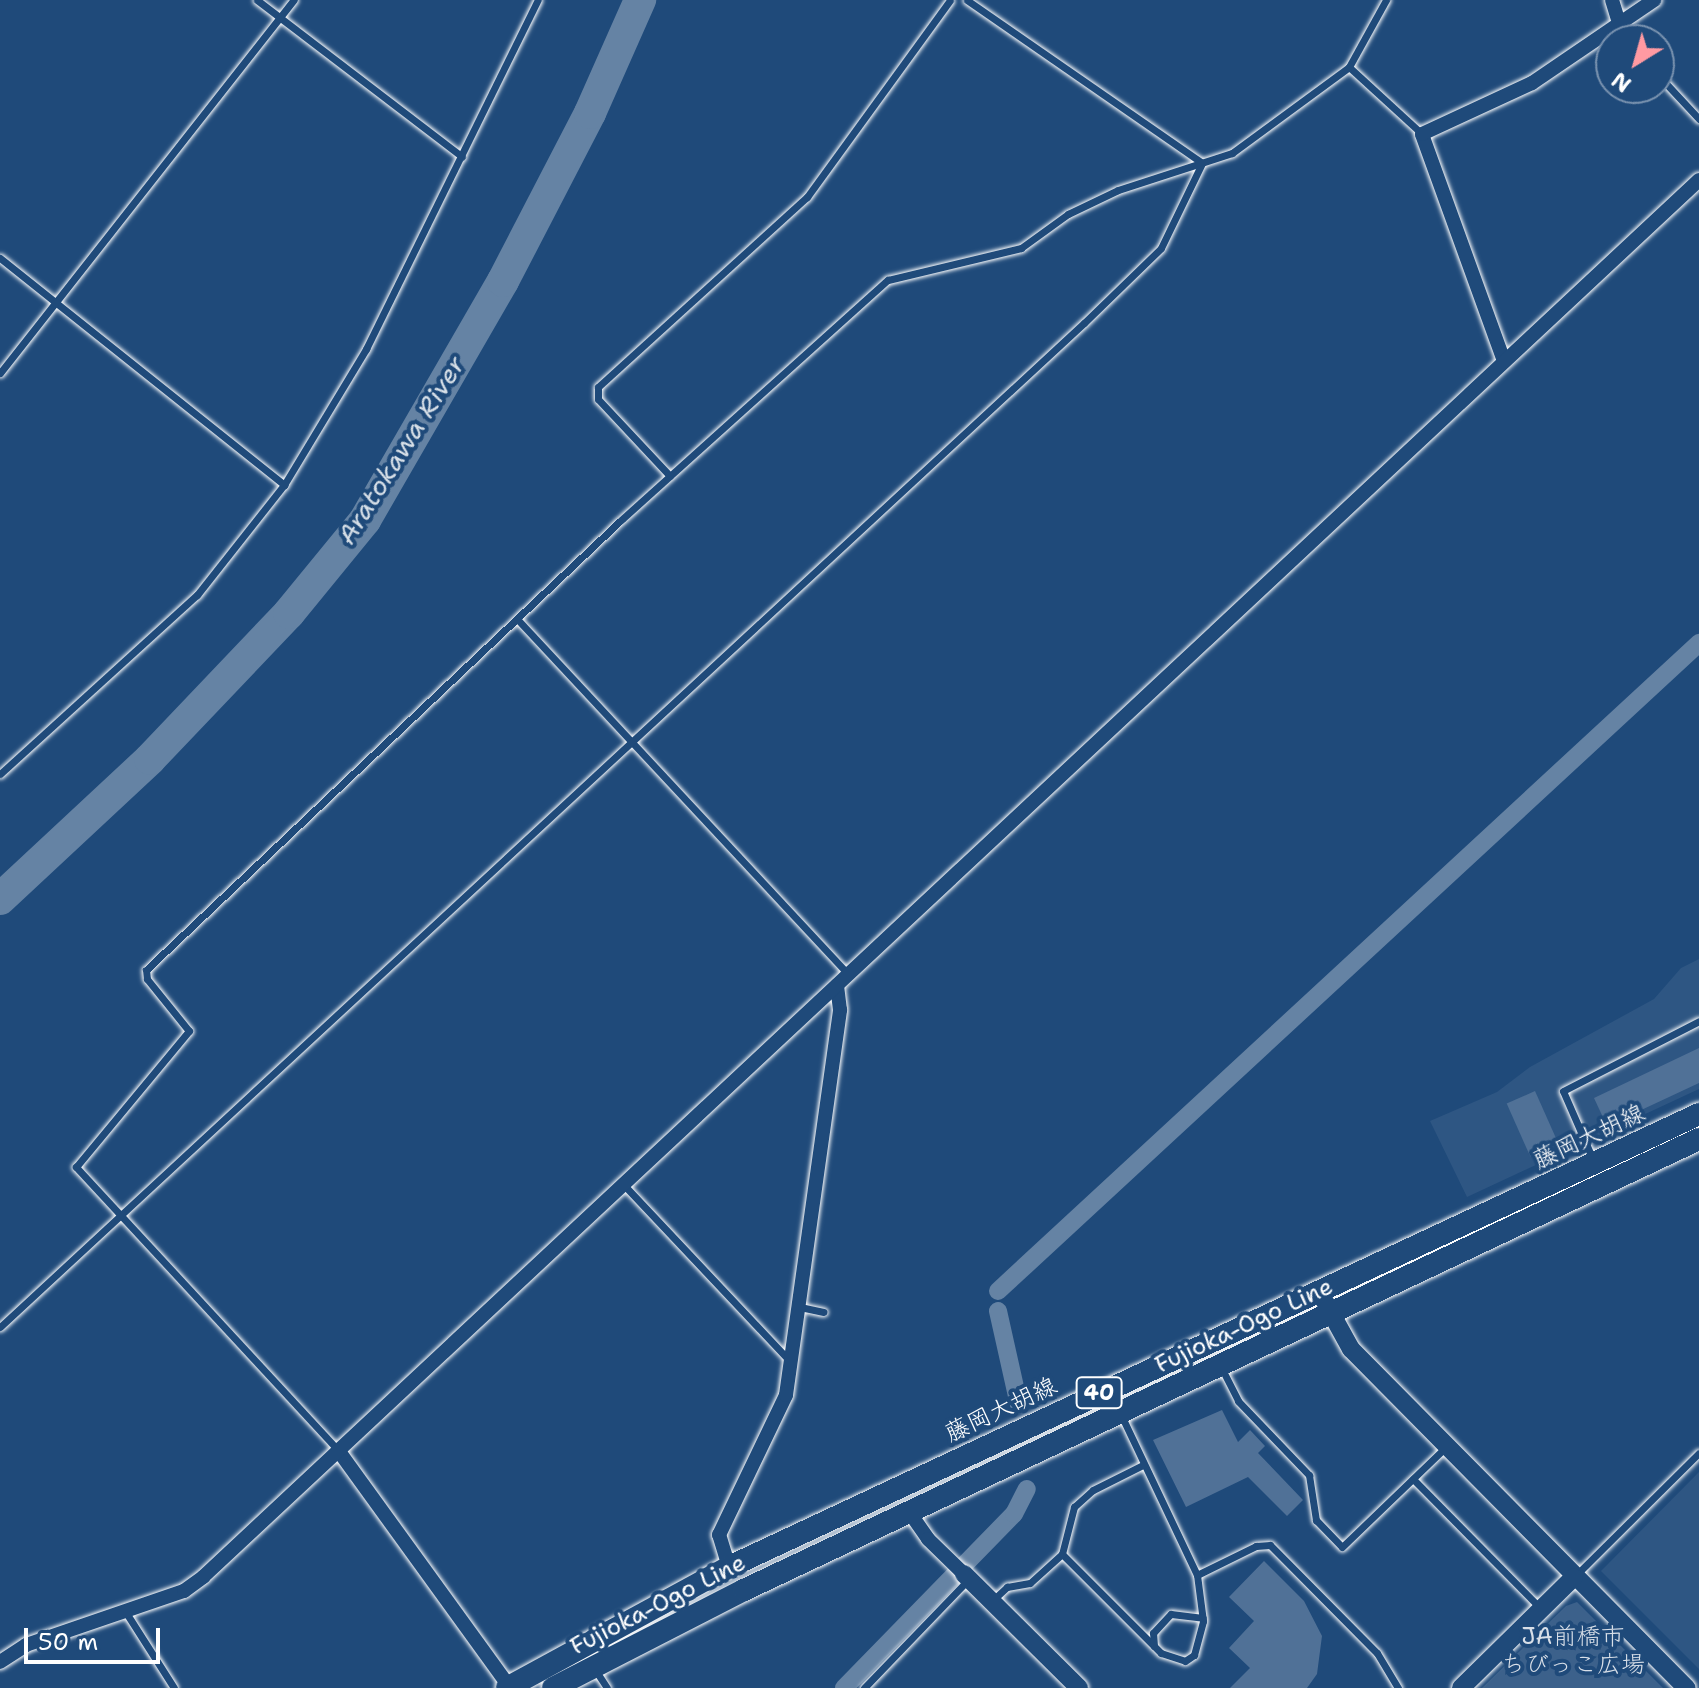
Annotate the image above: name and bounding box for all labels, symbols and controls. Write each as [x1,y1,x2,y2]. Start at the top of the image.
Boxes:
north arrow [1595,24,1675,104]
text: N [1606,65,1637,99]
water label: Aratokawa River [331,350,471,550]
street label: 藤岡大胡線 [1529,1099,1649,1175]
street label: Fujioka-Ogo Line [1151,1272,1337,1380]
street label: 藤岡大胡線 [941,1372,1061,1448]
road number: 40 [1075,1375,1123,1411]
street label: Fujioka-Ogo Line [566,1548,750,1662]
scale bar [28,1612,164,1662]
park label: JA前橋市 ちびっこ広場 [1501,1623,1645,1679]
text: 50 m [38,1626,98,1658]

